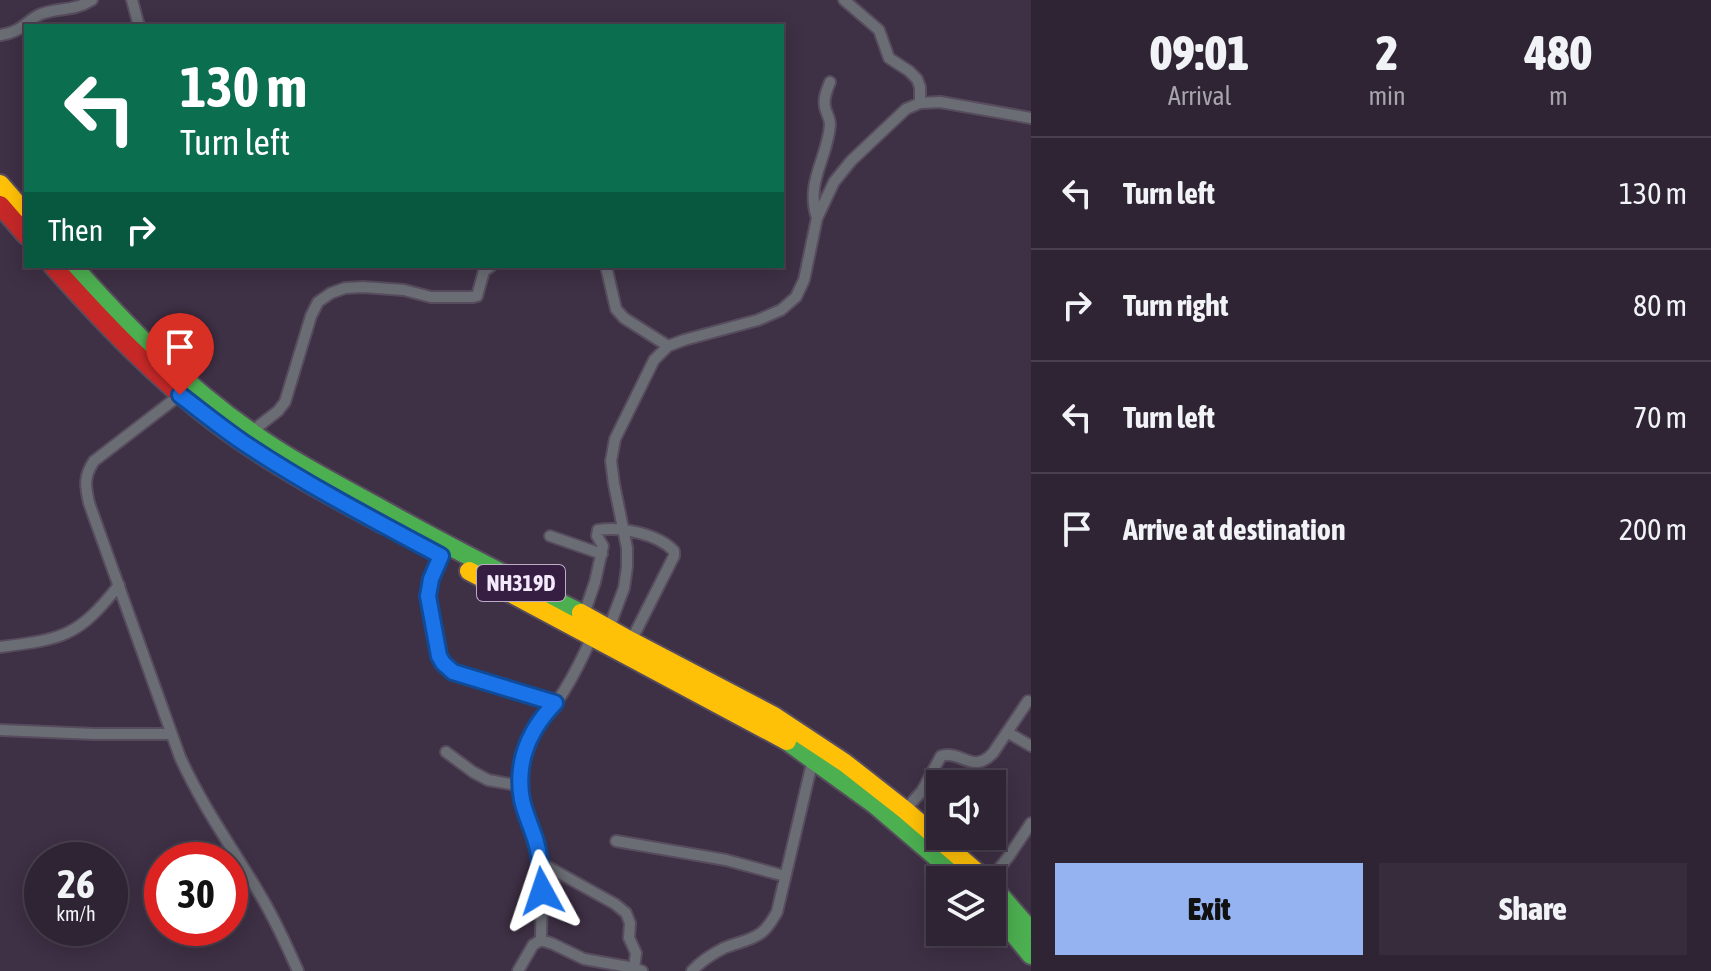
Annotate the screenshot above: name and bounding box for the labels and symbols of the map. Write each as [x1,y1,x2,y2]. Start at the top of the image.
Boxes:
pin [146,313,214,395]
road number: NH319D [477,565,565,601]
speed limit sign: 30 [144,842,248,946]
position arrow [500,849,584,933]

